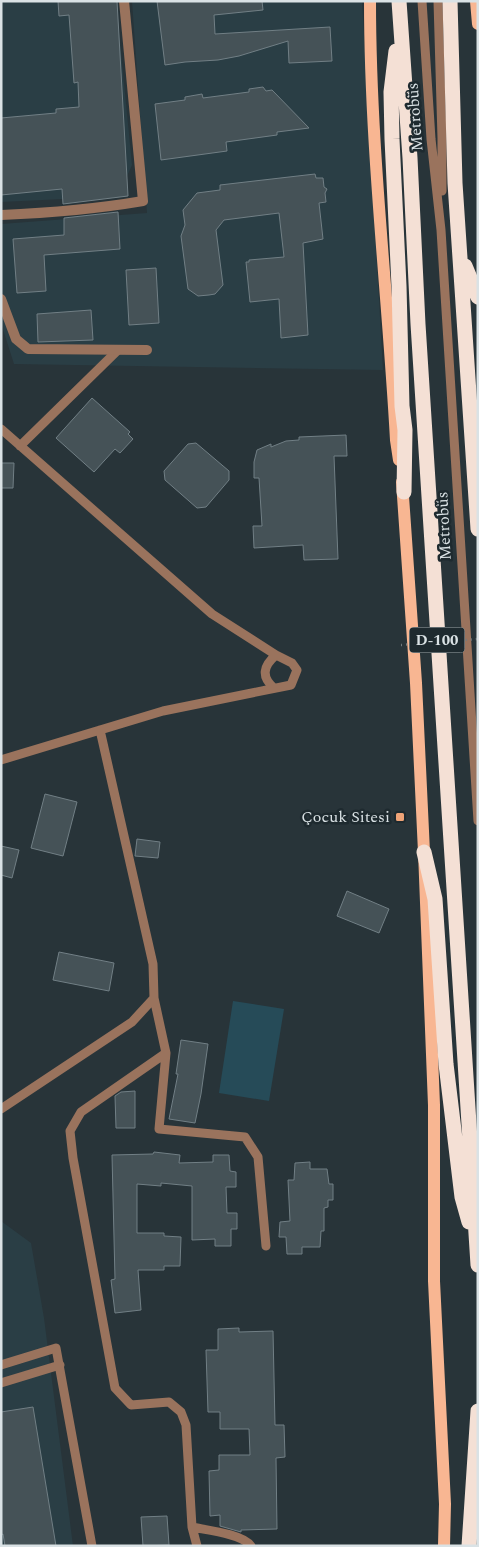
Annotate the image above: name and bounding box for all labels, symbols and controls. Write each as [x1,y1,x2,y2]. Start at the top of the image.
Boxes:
street label: Metrobüs [401,82,429,152]
street label: Metrobüs [430,491,458,561]
road number: D-100 [410,628,464,652]
place label: Çocuk Sitesi [301,805,390,829]
marker: Çocuk Sitesi [394,811,406,823]

